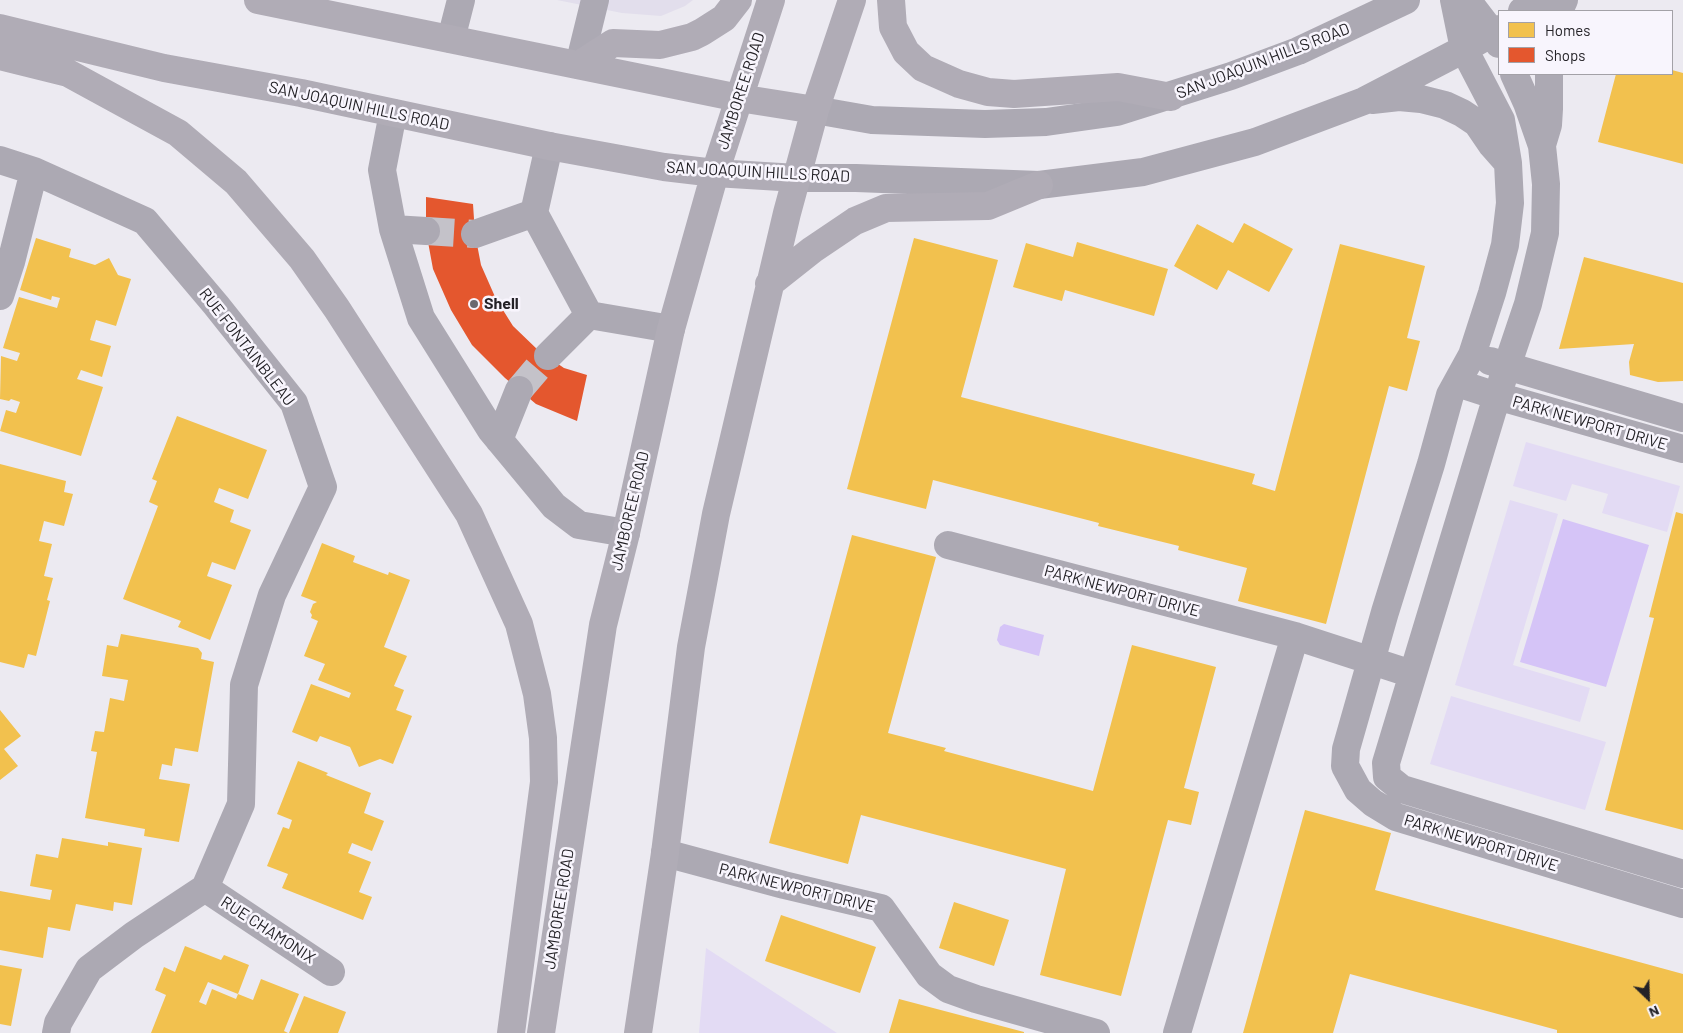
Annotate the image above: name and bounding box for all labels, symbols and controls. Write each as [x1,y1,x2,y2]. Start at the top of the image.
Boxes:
legend [1498,10,1673,75]
street label: SAN JOAQUIN HILLS ROAD [1174,19,1352,103]
text: Homes [1545,21,1590,39]
street label: JAMBOREE ROAD [713,30,769,152]
text: Shops [1545,46,1585,64]
street label: SAN JOAQUIN HILLS ROAD [267,77,451,135]
street label: SAN JOAQUIN HILLS ROAD [666,158,850,186]
street label: RUE FONTAINBLEAU [195,284,299,410]
place label: Shell [484,294,519,314]
marker: Shell [468,298,480,310]
street label: PARK NEWPORT DRIVE [1510,392,1670,454]
street label: JAMBOREE ROAD [607,449,653,573]
street label: PARK NEWPORT DRIVE [1042,561,1202,621]
street label: PARK NEWPORT DRIVE [1402,810,1560,876]
street label: JAMBOREE ROAD [540,847,578,971]
street label: PARK NEWPORT DRIVE [717,859,877,917]
street label: RUE CHAMONIX [217,892,319,968]
north arrow [1623,973,1673,1023]
text: N [1647,1003,1662,1022]

